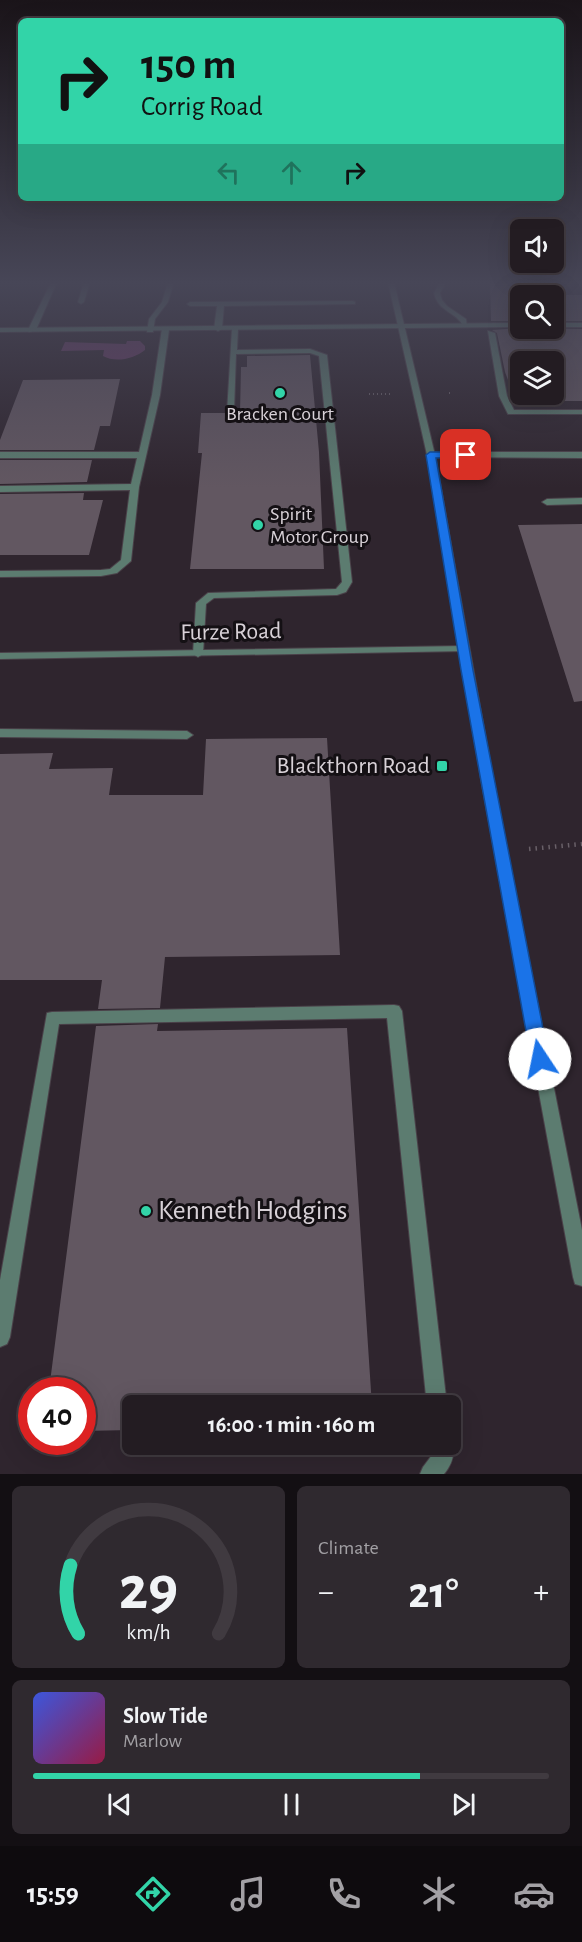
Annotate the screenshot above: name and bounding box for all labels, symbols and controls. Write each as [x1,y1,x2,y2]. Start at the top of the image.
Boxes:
icon: right [42,42,120,120]
text: 150 m [141,44,236,86]
text: Corrig Road [141,93,263,120]
icon: left [212,156,245,189]
icon: ahead [275,156,308,189]
icon: right [338,156,371,189]
map controls [510,219,564,405]
button: sound [510,219,564,273]
button: search [510,285,564,339]
button: layers [510,351,564,405]
marker: Bracken Court [273,386,287,400]
place label: Bracken Court [226,404,335,424]
pin [440,429,491,480]
icon: arrive [449,438,482,471]
place label: Spirit Motor Group [270,504,369,547]
marker: Spirit Motor Group [251,518,265,532]
street label: Furze Road [180,619,282,645]
place label: Blackthorn Road [276,754,430,778]
marker: Blackthorn Road [435,759,449,773]
position arrow [508,1027,572,1091]
place label: Kenneth Hodgins [158,1197,347,1225]
marker: Kenneth Hodgins [139,1204,153,1218]
speed limit sign: 40 [18,1377,96,1455]
text: 16:00 · 1 min · 160 m [208,1414,375,1436]
text: Climate [318,1538,379,1558]
text: 29 [119,1558,178,1620]
text: 21° [408,1571,459,1616]
text: − [318,1576,334,1609]
text: + [533,1576,549,1609]
text: km/h [126,1622,171,1643]
text: Slow Tide [123,1705,208,1727]
text: Marlow [123,1731,182,1751]
icon: previous [103,1788,136,1821]
icon: pause [275,1788,308,1821]
icon: next [447,1788,480,1821]
icon: directions [132,1873,174,1915]
icon: music [227,1873,269,1915]
icon: phone [323,1873,365,1915]
icon: climate [418,1873,460,1915]
icon: car [513,1873,555,1915]
text: 15:59 [27,1880,79,1907]

